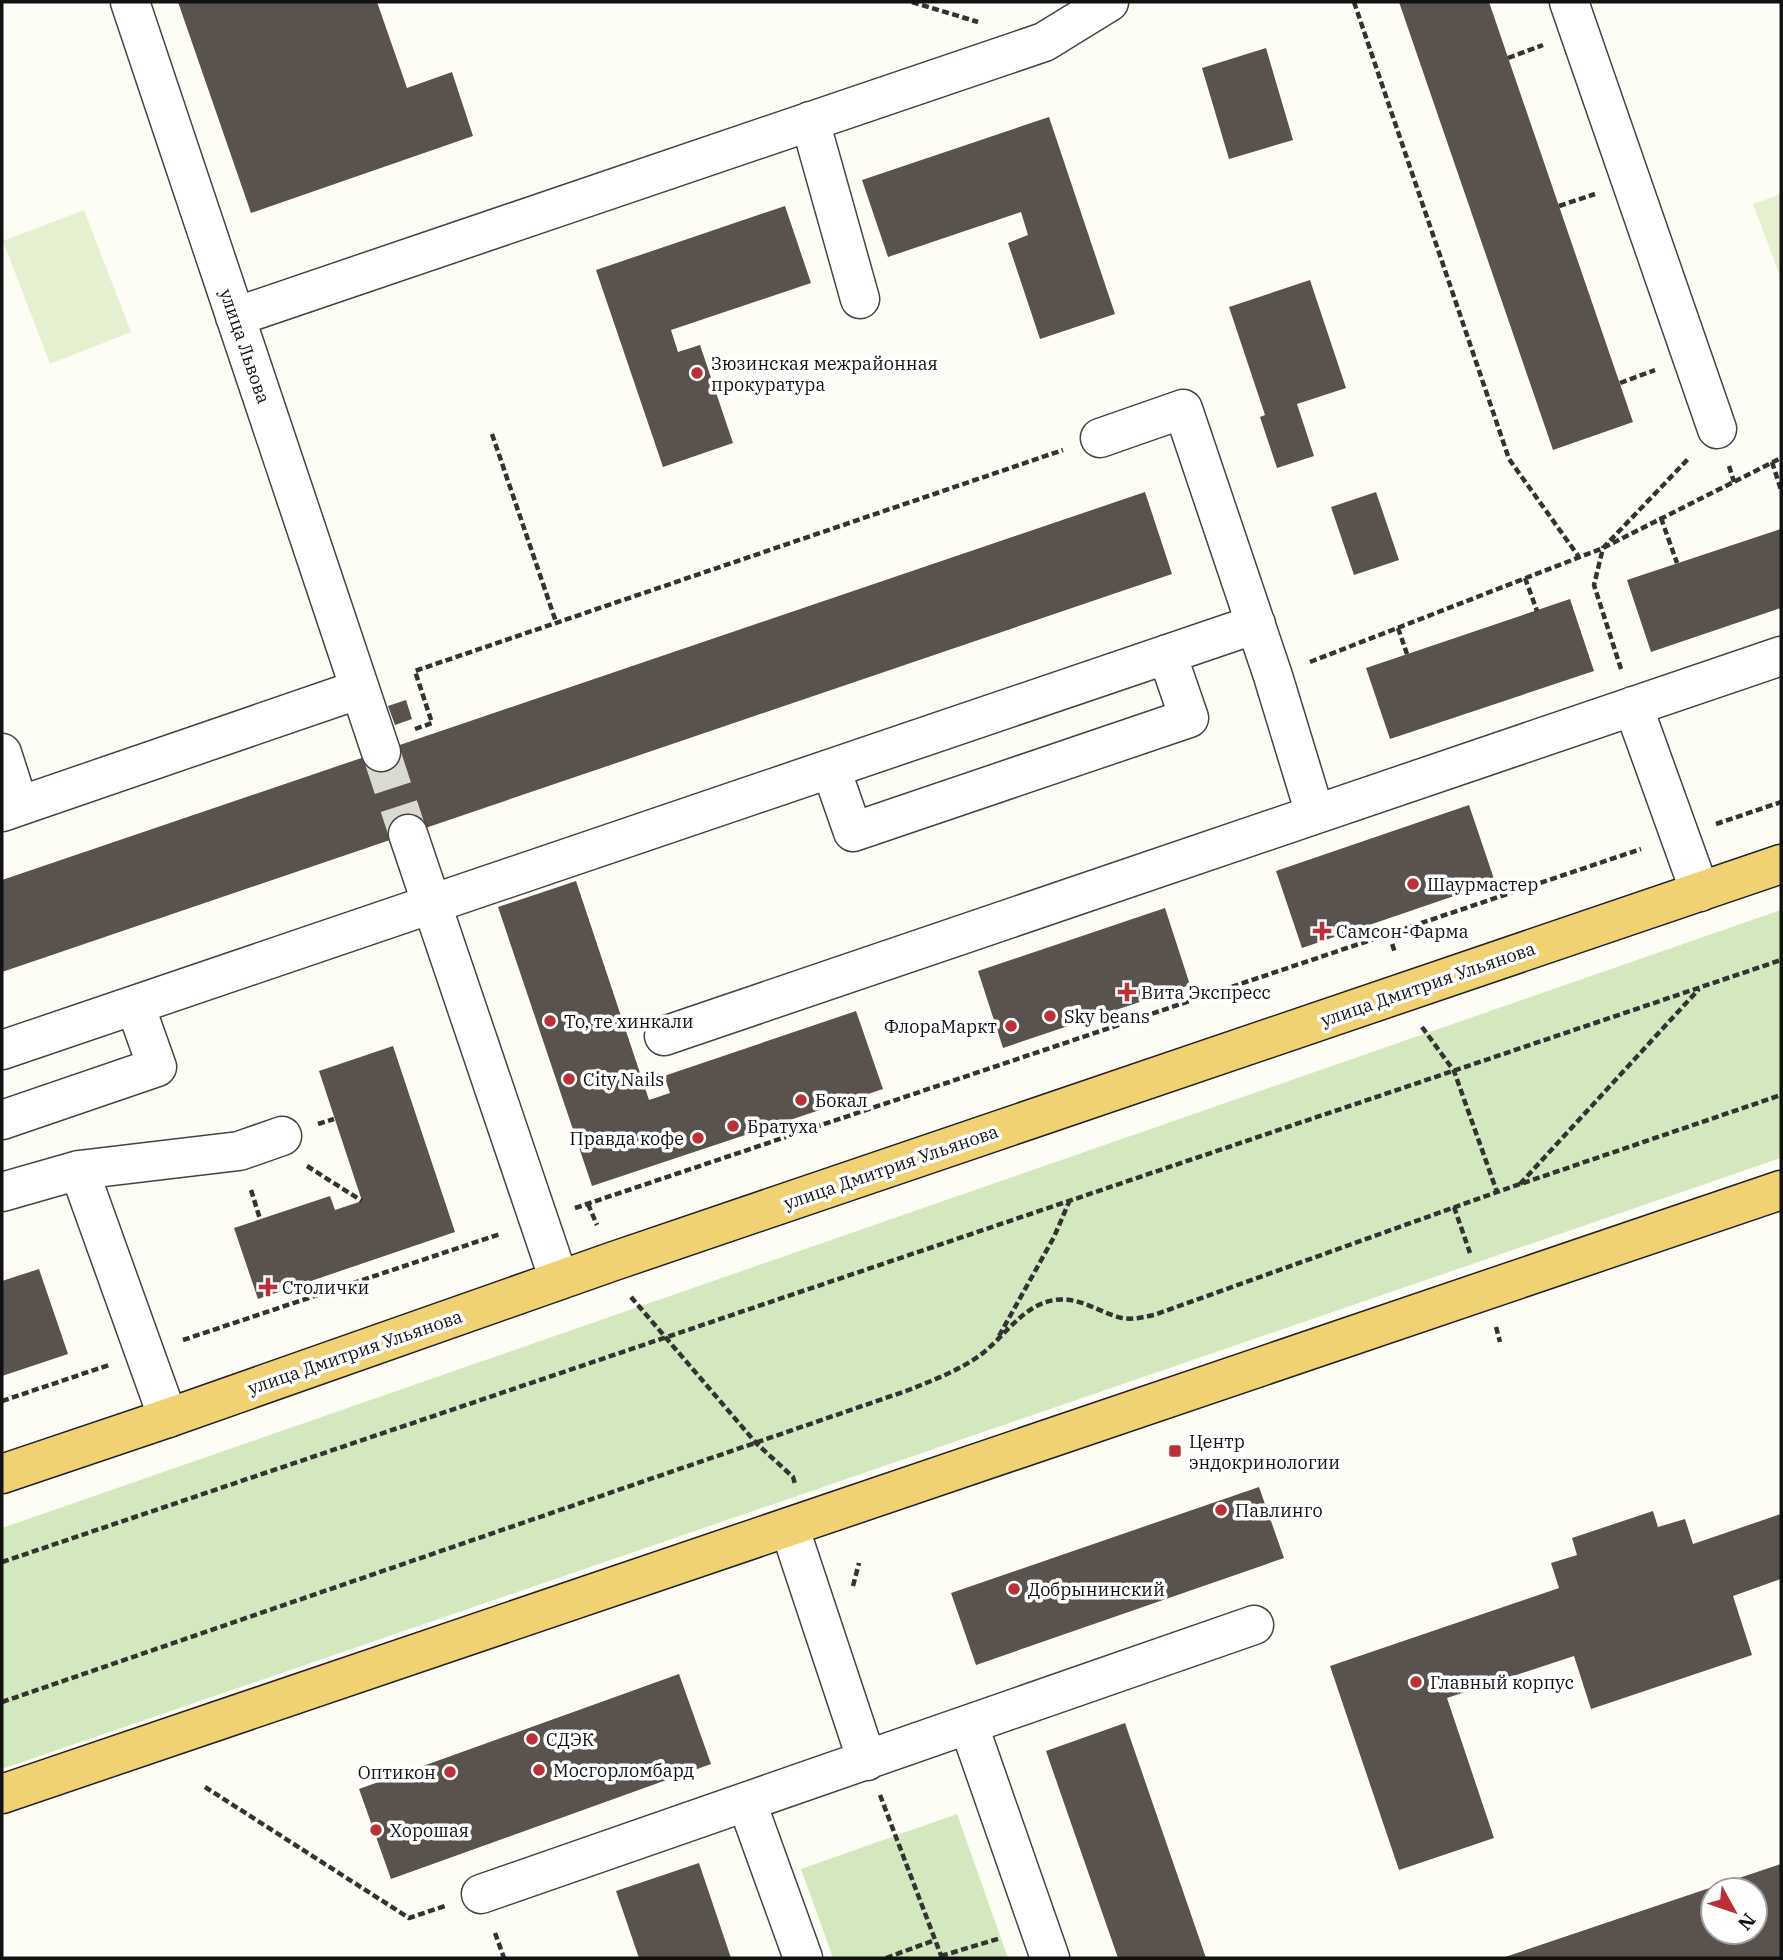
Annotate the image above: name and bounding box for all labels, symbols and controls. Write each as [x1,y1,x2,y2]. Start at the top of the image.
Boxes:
street label: улица Львова [215,286,275,407]
place label: Зюзинская межрайонная прокуратура [711,352,938,396]
marker: Зюзинская межрайонная прокуратура [689,365,705,381]
place label: Шаурмастер [1427,873,1538,896]
marker: Шаурмастер [1405,876,1421,892]
place label: Самсон-Фарма [1336,920,1469,943]
marker: Самсон-Фарма [1314,923,1330,939]
street label: улица Дмитрия Ульянова [1318,936,1538,1032]
place label: Вита Экспресс [1141,981,1271,1004]
marker: Вита Экспресс [1119,984,1135,1000]
place label: Sky beans [1064,1005,1150,1028]
marker: Sky beans [1042,1008,1058,1024]
place label: То, те хинкали [564,1010,694,1033]
marker: То, те хинкали [542,1013,558,1029]
place label: ФлораМаркт [884,1015,997,1038]
marker: ФлораМаркт [1003,1018,1019,1034]
place label: City Nails [583,1068,664,1091]
marker: City Nails [561,1071,577,1087]
place label: Бокал [815,1089,868,1112]
marker: Бокал [793,1092,809,1108]
place label: Братуха [747,1115,818,1138]
marker: Братуха [725,1118,741,1134]
street label: улица Дмитрия Ульянова [781,1119,1001,1215]
place label: Правда кофе [570,1127,684,1150]
marker: Правда кофе [690,1130,706,1146]
place label: Столички [282,1276,369,1299]
marker: Столички [260,1279,276,1295]
street label: улица Дмитрия Ульянова [245,1304,465,1400]
place label: Центр эндокринологии [1189,1430,1340,1474]
marker: Центр эндокринологии [1167,1443,1183,1459]
place label: Павлинго [1235,1499,1323,1522]
marker: Павлинго [1213,1502,1229,1518]
place label: Добрынинский [1028,1578,1165,1601]
marker: Добрынинский [1006,1581,1022,1597]
place label: Главный корпус [1430,1671,1574,1694]
marker: Главный корпус [1408,1674,1424,1690]
place label: СДЭК [546,1728,595,1751]
marker: СДЭК [524,1731,540,1747]
place label: Мосгорломбард [553,1759,694,1782]
place label: Оптикон [358,1761,436,1784]
marker: Мосгорломбард [531,1762,547,1778]
marker: Оптикон [442,1764,458,1780]
place label: Хорошая [390,1819,469,1842]
marker: Хорошая [368,1822,384,1838]
north arrow [1699,1876,1769,1946]
text: N [1733,1908,1761,1935]

